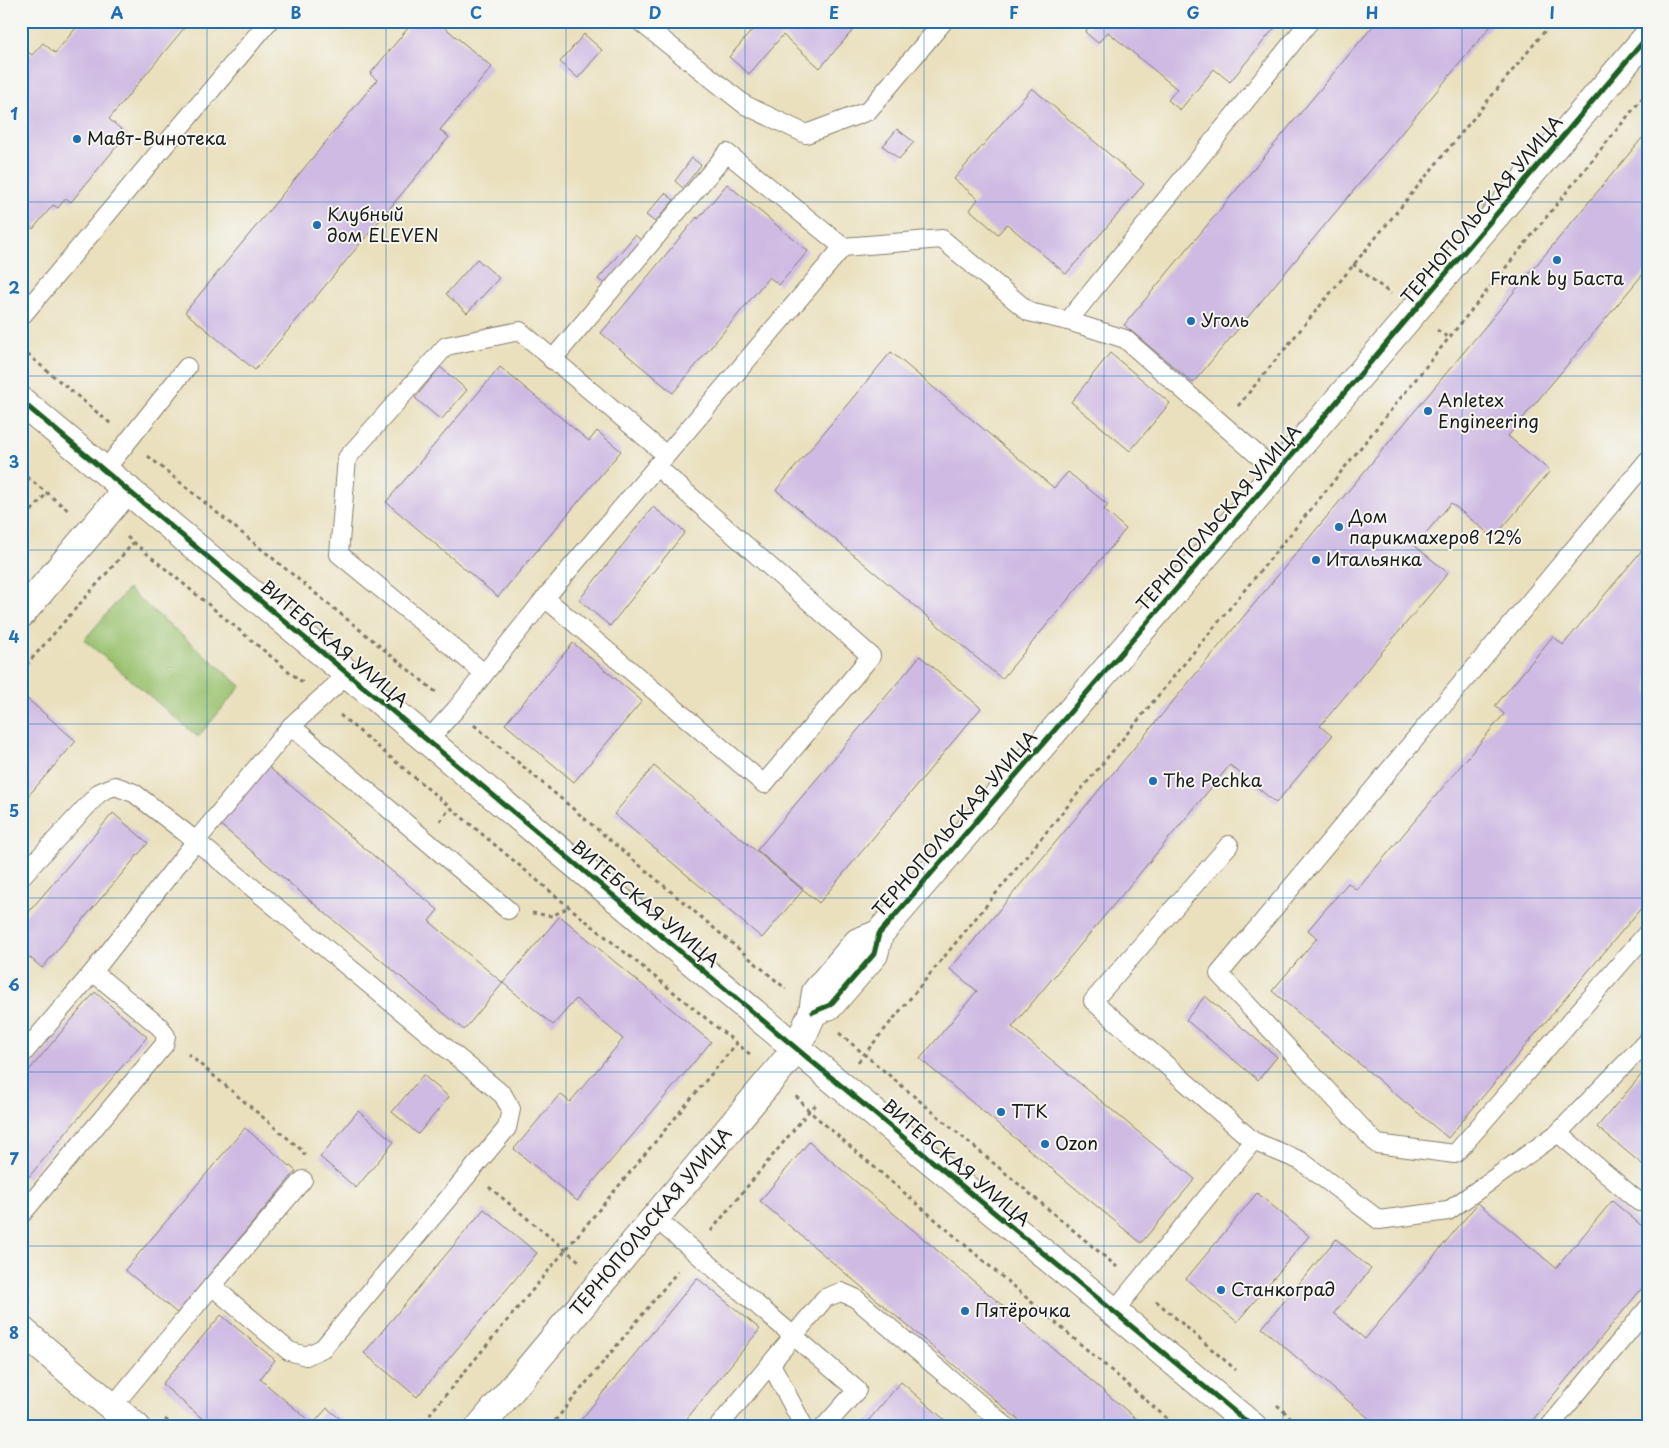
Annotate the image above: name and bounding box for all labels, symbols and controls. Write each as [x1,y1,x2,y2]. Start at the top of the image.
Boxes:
text: A [111,0,124,24]
text: B [291,0,302,24]
text: C [470,0,482,24]
text: D [649,0,661,24]
text: E [829,0,839,24]
text: F [1009,0,1019,24]
text: G [1186,0,1200,24]
text: H [1366,0,1378,24]
text: I [1549,0,1555,24]
text: 1 [10,101,18,125]
street label: ТЕРНОПОЛЬСКАЯ УЛИЦА [1394,109,1568,309]
place label: Мавт-Винотека [87,124,227,151]
marker: Мавт-Винотека [71,133,83,145]
place label: Клубный дом ELEVEN [327,200,439,248]
marker: Клубный дом ELEVEN [311,219,323,231]
marker: Frank by Баста [1551,254,1563,266]
place label: Frank by Баста [1490,264,1624,291]
text: 2 [8,275,20,299]
place label: Уголь [1201,306,1249,333]
marker: Уголь [1185,315,1197,327]
place label: Anletex Engineering [1438,386,1539,434]
marker: Anletex Engineering [1422,405,1434,417]
street label: ТЕРНОПОЛЬСКАЯ УЛИЦА [1129,418,1307,616]
text: 3 [9,449,19,473]
place label: Дом парикмахеров 12% [1348,502,1522,550]
marker: Дом парикмахеров 12% [1333,521,1345,533]
place label: Итальянка [1326,545,1423,572]
marker: Итальянка [1310,554,1322,566]
street label: ВИТЕБСКАЯ УЛИЦА [255,573,415,713]
text: 4 [9,624,20,648]
street label: ТЕРНОПОЛЬСКАЯ УЛИЦА [865,724,1043,922]
place label: The Pechka [1163,766,1263,793]
marker: The Pechka [1147,775,1159,787]
text: 5 [9,798,19,822]
street label: ВИТЕБСКАЯ УЛИЦА [566,833,726,973]
text: 6 [8,972,20,996]
street label: ВИТЕБСКАЯ УЛИЦА [877,1092,1037,1232]
place label: ТТК [1011,1097,1048,1124]
marker: ТТК [995,1106,1007,1118]
street label: ТЕРНОПОЛЬСКАЯ УЛИЦА [563,1121,737,1321]
place label: Ozon [1055,1129,1098,1156]
marker: Ozon [1039,1138,1051,1150]
text: 7 [9,1146,19,1170]
place label: Станкоград [1231,1275,1335,1302]
marker: Станкоград [1215,1284,1227,1296]
place label: Пятёрочка [975,1296,1071,1323]
marker: Пятёрочка [959,1305,971,1317]
text: 8 [9,1320,19,1344]

